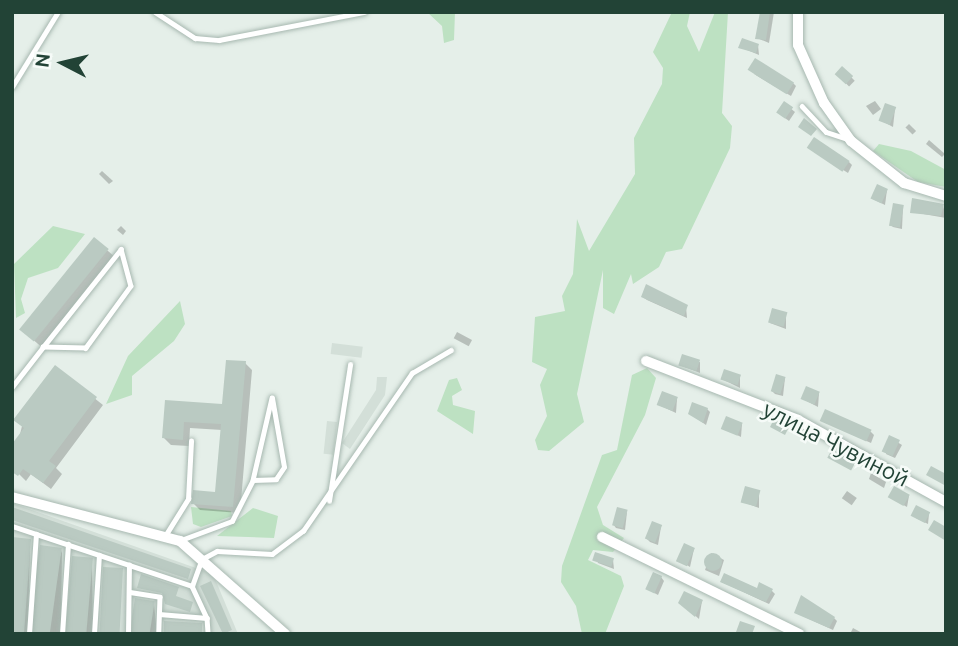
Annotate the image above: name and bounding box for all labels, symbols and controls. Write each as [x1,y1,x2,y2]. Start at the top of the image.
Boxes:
north arrow [28,28,98,98]
text: N [30,52,54,69]
street label: улица Чувиной [758,395,914,493]

